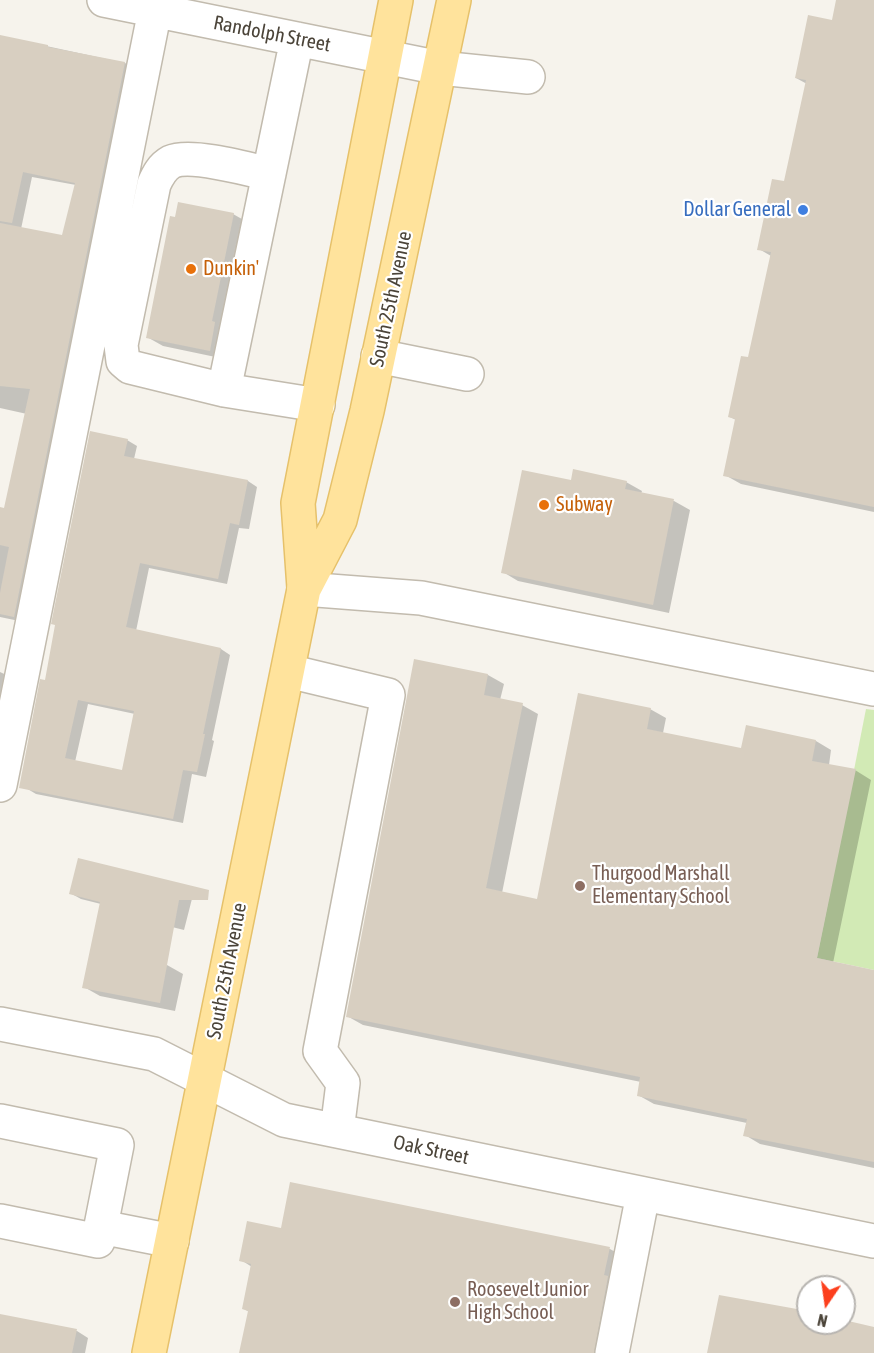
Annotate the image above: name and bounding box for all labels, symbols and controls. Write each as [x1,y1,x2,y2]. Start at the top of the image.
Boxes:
street label: Randolph Street [211,11,333,57]
place label: Dollar General [683,198,791,222]
marker: Dollar General [796,203,810,217]
street label: South 25th Avenue [365,229,417,369]
place label: Dunkin' [203,257,259,281]
marker: Dunkin' [184,262,198,276]
place label: Subway [556,493,613,517]
marker: Subway [537,498,551,512]
place label: Thurgood Marshall Elementary School [592,862,730,909]
marker: Thurgood Marshall Elementary School [573,879,587,893]
street label: South 25th Avenue [202,901,252,1041]
street label: Oak Street [391,1130,471,1170]
north arrow [796,1275,856,1335]
place label: Roosevelt Junior High School [467,1278,588,1325]
marker: Roosevelt Junior High School [448,1295,462,1309]
text: N [816,1311,829,1330]

